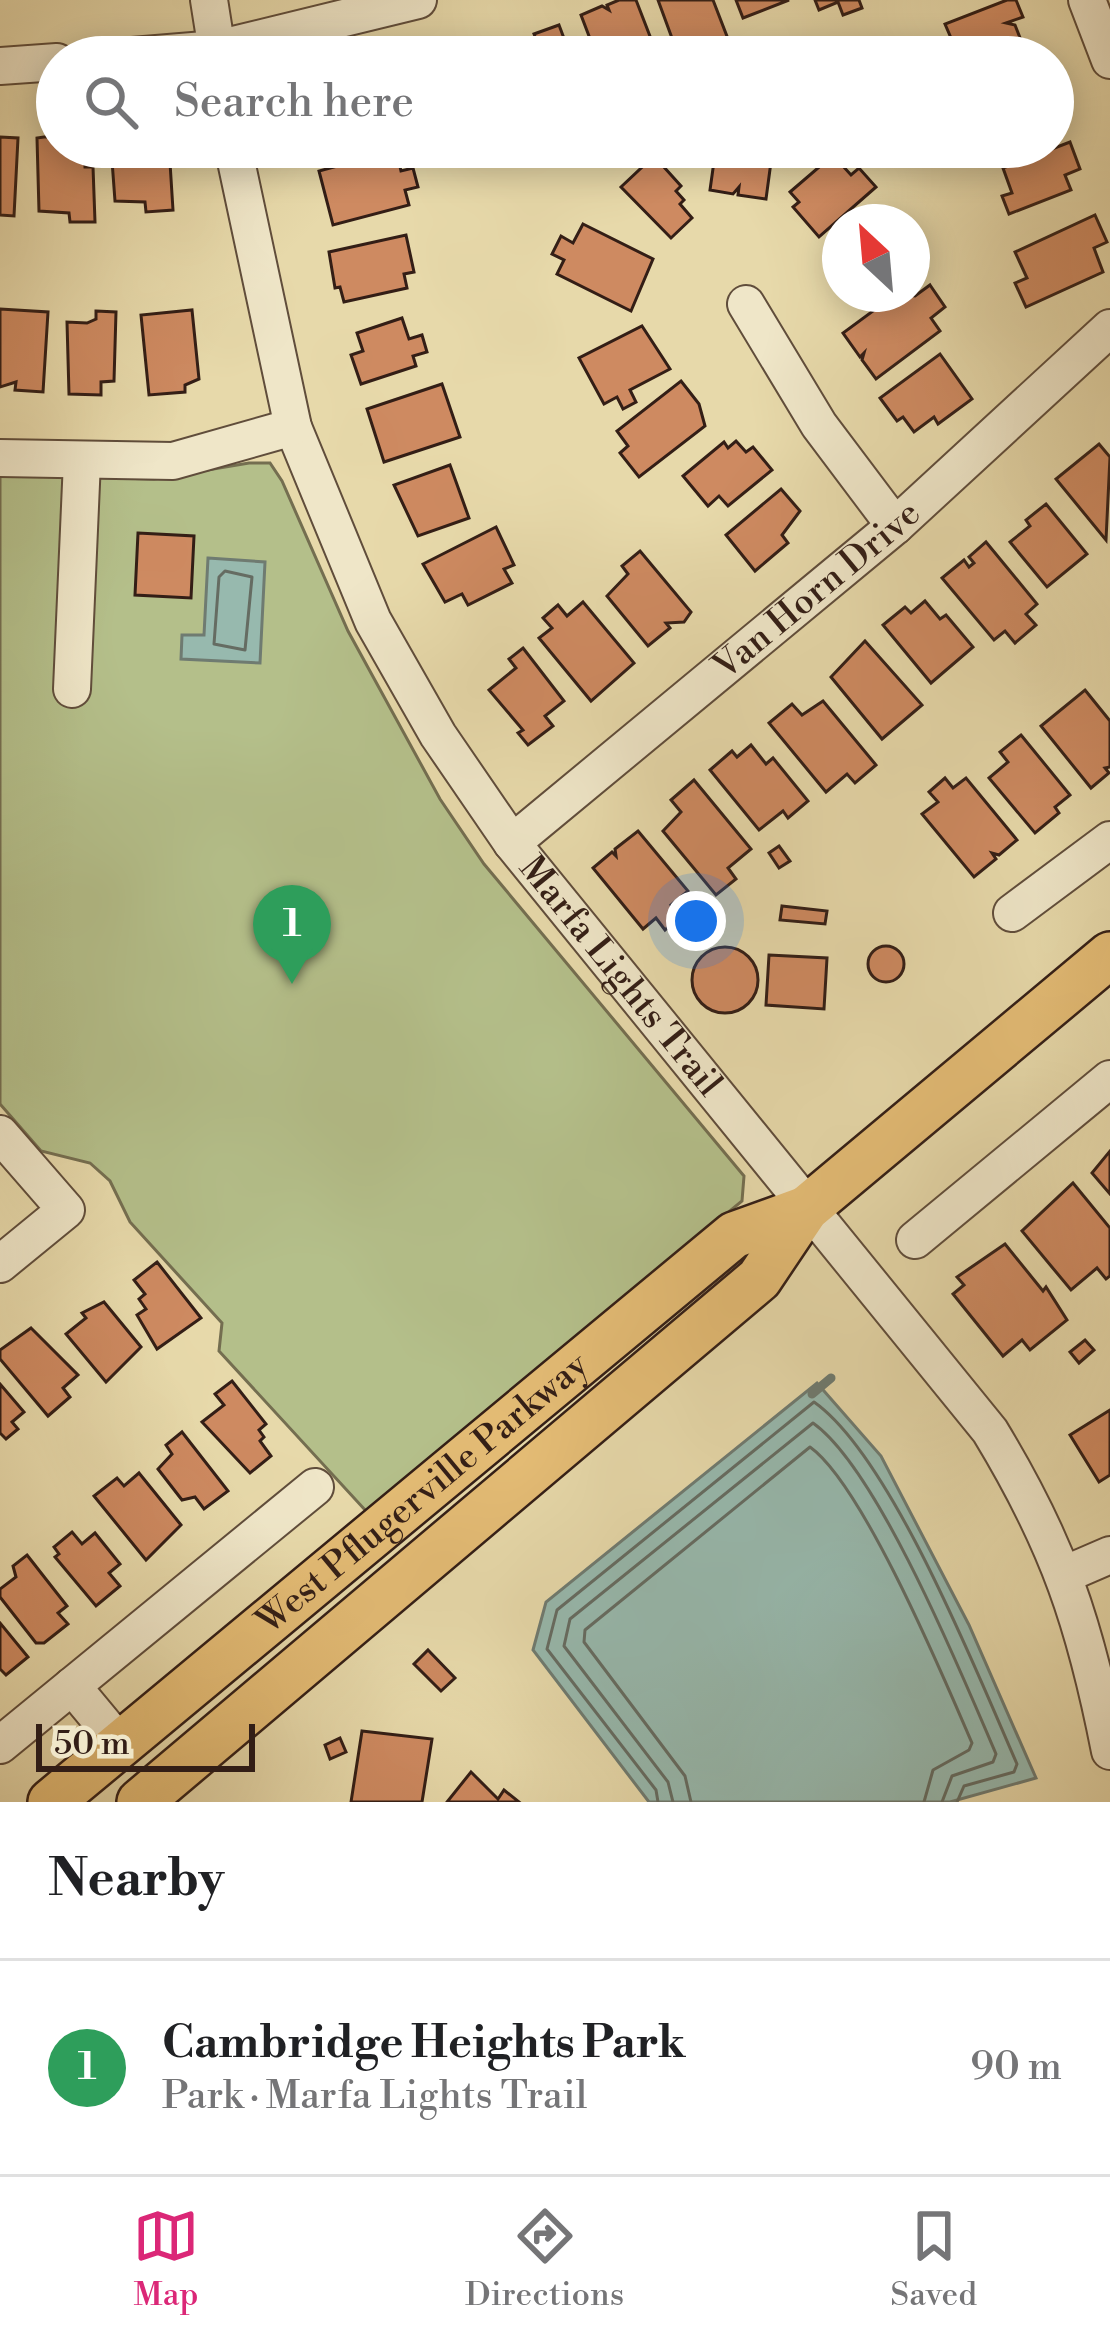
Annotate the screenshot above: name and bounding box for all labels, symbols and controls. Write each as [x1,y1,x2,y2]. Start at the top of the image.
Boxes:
search box [36,36,1074,168]
icon: search [78,69,144,135]
text: Search here [174,74,414,131]
north arrow [822,204,930,312]
street label: Van Horn Drive [703,491,930,690]
street label: Marfa Lights Trail [509,847,732,1106]
pin: 1 [253,885,331,984]
your location [666,891,726,951]
street label: West Pflugerville Parkway [247,1343,598,1645]
scale bar [36,1718,255,1771]
text: 50 m [54,1724,130,1765]
text: Nearby [48,1848,224,1912]
text: Cambridge Heights Park [162,2015,686,2072]
text: 1 [78,2043,96,2092]
text: 90 m [970,2043,1062,2092]
text: Park · Marfa Lights Trail [162,2072,587,2121]
tab: Map [133,2203,199,2316]
tab: Directions [465,2203,624,2316]
tab: Saved [890,2203,977,2316]

